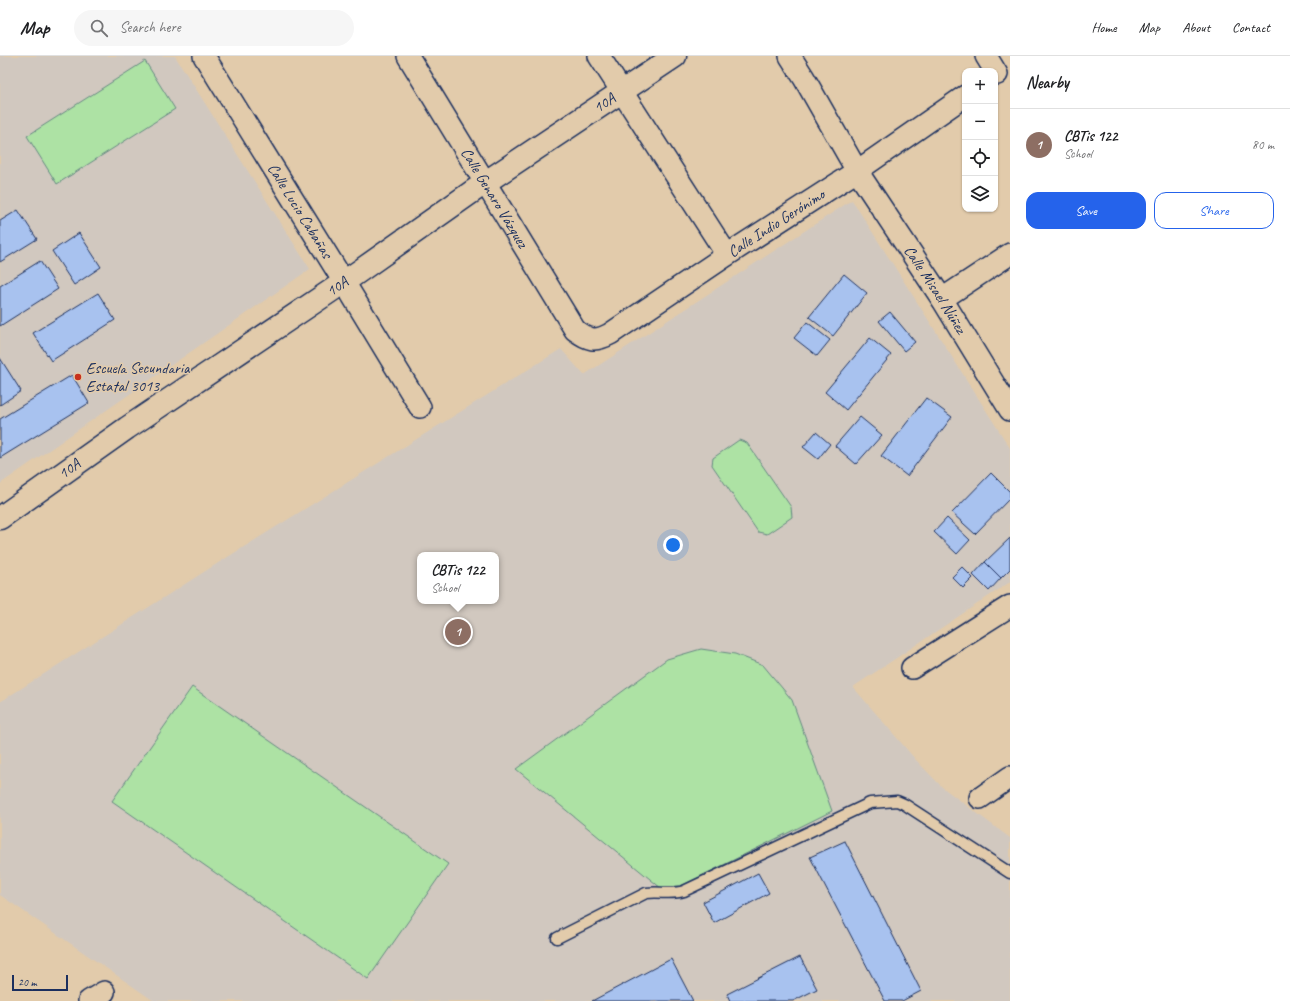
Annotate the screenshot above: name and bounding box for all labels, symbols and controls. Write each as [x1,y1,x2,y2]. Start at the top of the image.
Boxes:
search box [74,10,354,46]
text: Map [20,16,50,40]
icon: search [88,17,110,39]
text: Search here [120,18,181,37]
text: Home [1091,19,1117,36]
text: Map [1139,19,1160,36]
text: About [1182,19,1210,36]
text: Contact [1232,19,1270,36]
map controls [962,68,998,212]
button: + [962,68,998,104]
text: Nearby [1026,72,1069,93]
street label: 10A [589,88,620,118]
button: − [962,104,998,140]
text: CBTis 122 [1064,127,1118,146]
text: 1 [1036,137,1042,153]
text: 80 m [1252,137,1274,153]
button: locate [962,140,998,176]
street label: Calle Genaro Vázquez [456,144,533,252]
text: School [1064,146,1092,162]
street label: Calle Lucio Cabañas [263,160,338,263]
button: layers [962,176,998,212]
street label: Calle Indio Gerónimo [724,183,831,262]
button: Save [1026,192,1146,229]
button: Share [1154,192,1274,229]
street label: Calle Misael Núñez [899,242,972,339]
street label: 10A [322,271,353,301]
place label: Escuela Secundaria Estatal 3013 [86,358,191,396]
marker: Escuela Secundaria Estatal 3013 [73,372,83,382]
street label: 10A [54,454,85,484]
your location [663,535,683,555]
popup [417,552,499,604]
text: CBTis 122 [431,561,485,580]
text: School [431,580,459,596]
pin: 1 [445,617,471,647]
scale bar [12,973,68,992]
text: 20 m [18,975,37,989]

